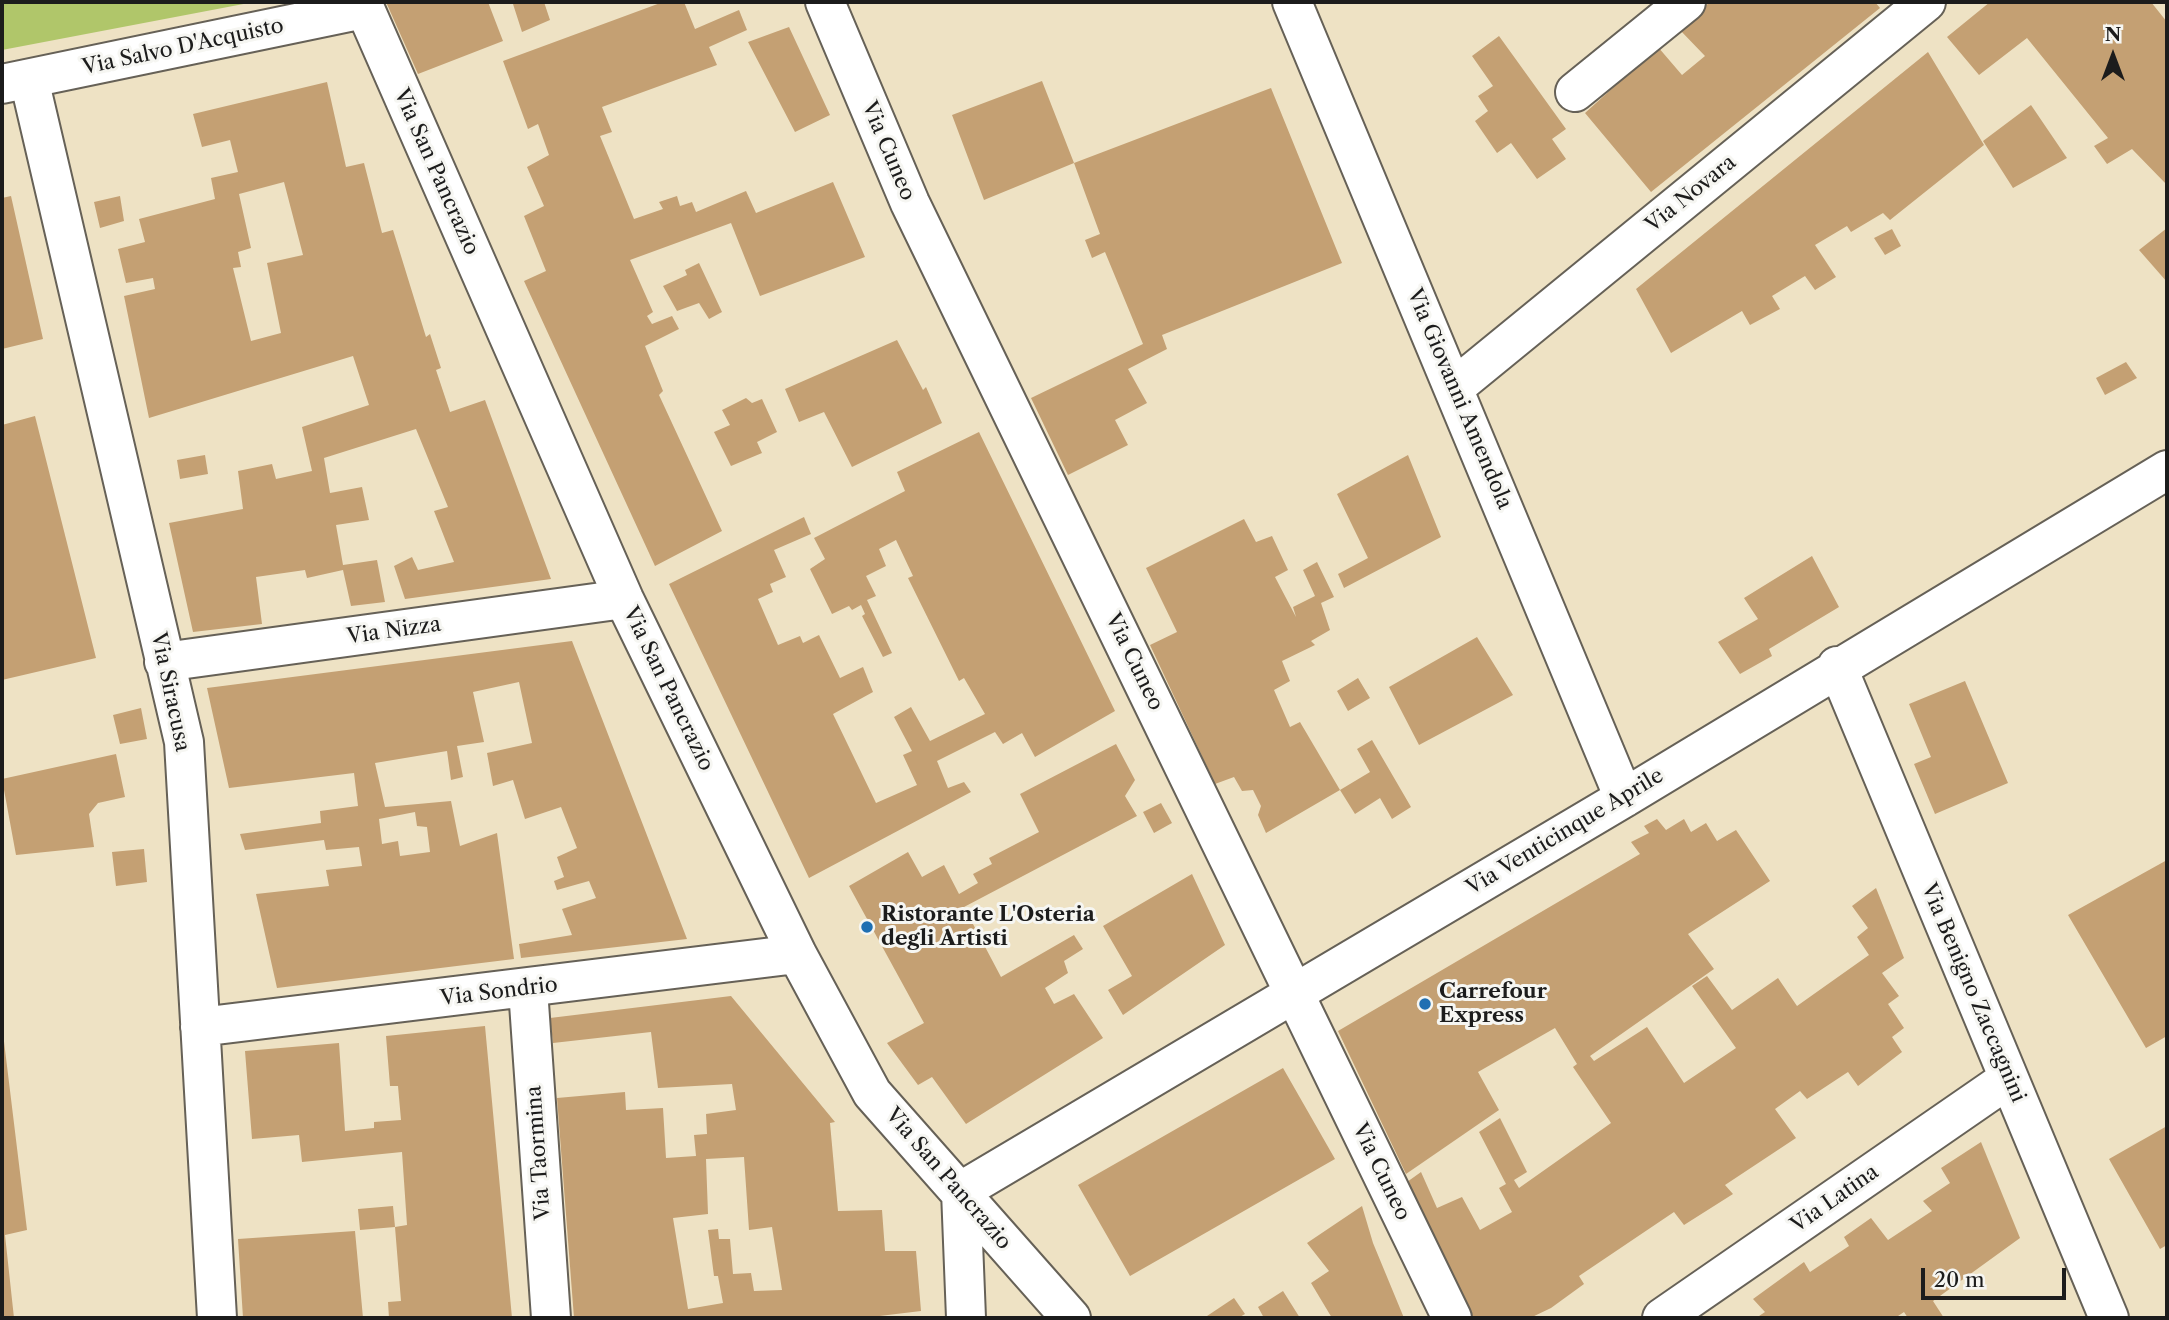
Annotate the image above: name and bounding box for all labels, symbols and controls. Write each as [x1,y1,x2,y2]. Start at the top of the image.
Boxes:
street label: Via Salvo D'Acquisto [80,13,286,81]
north arrow [2078,21,2148,91]
text: N [2105,23,2121,46]
street label: Via San Pancrazio [388,85,484,259]
street label: Via Cuneo [856,98,920,204]
street label: Via Novara [1641,150,1741,238]
street label: Via Giovanni Amendola [1401,285,1517,513]
street label: Via San Pancrazio [617,603,719,775]
street label: Via Cuneo [1100,609,1168,715]
street label: Via Nizza [345,612,443,650]
street label: Via Siracusa [145,630,195,754]
street label: Via Venticinque Aprile [1462,763,1668,901]
street label: Via Benigno Zaccagnini [1915,880,2031,1106]
place label: Ristorante L'Osteria degli Artisti [881,902,1095,952]
marker: Ristorante L'Osteria degli Artisti [859,919,875,935]
street label: Via Sondrio [439,972,559,1012]
place label: Carrefour Express [1439,979,1547,1029]
marker: Carrefour Express [1417,996,1433,1012]
street label: Via Taormina [522,1085,556,1221]
street label: Via San Pancrazio [880,1103,1016,1255]
street label: Via Cuneo [1347,1119,1415,1225]
street label: Via Latina [1786,1160,1884,1238]
scale bar [1924,1254,2069,1298]
text: 20 m [1934,1267,1985,1292]

